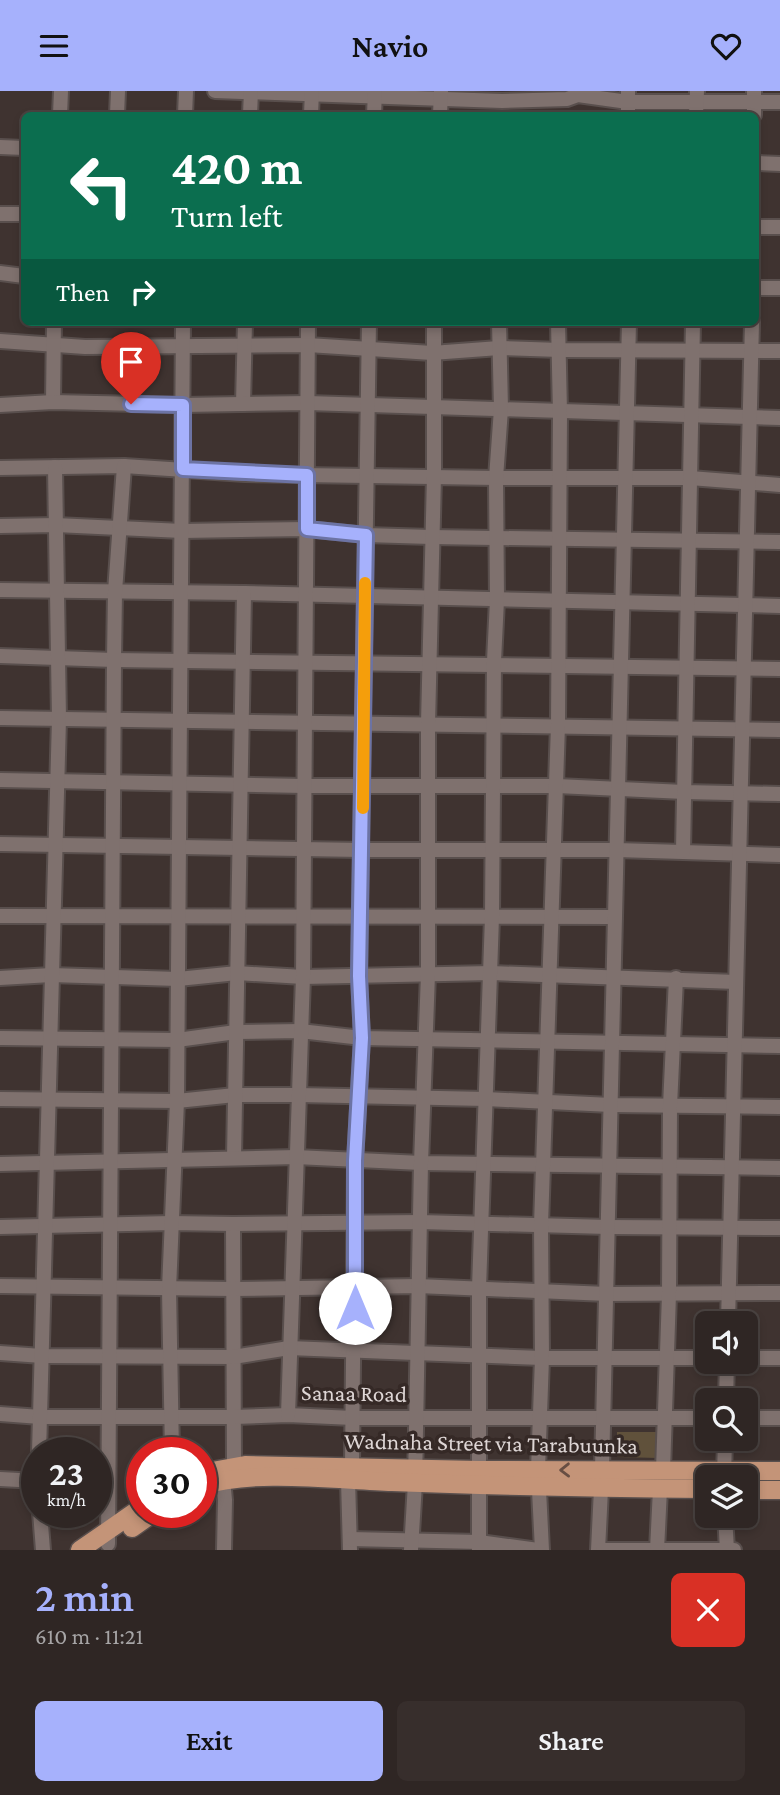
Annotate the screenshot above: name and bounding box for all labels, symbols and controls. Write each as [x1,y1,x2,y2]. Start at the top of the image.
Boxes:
icon: menu [35,27,73,65]
icon: heart [707,27,745,65]
text: Navio [352,28,428,64]
icon: left [56,140,147,231]
text: 420 m [171,140,303,195]
text: Turn left [171,198,282,234]
icon: right [124,273,162,311]
text: Then [56,278,110,307]
pin [101,332,161,404]
icon: arrive [112,343,150,381]
position arrow [318,1271,392,1345]
map controls [695,1311,758,1528]
button: sound [695,1311,758,1374]
street label: Sanaa Road [301,1379,407,1407]
button: search [695,1388,758,1451]
street label: Wadnaha Street via Tarabuunka [344,1427,638,1459]
speed limit sign: 30 [126,1437,217,1528]
text: 23 [49,1454,84,1493]
one-way arrow [559,1462,570,1478]
button: layers [695,1465,758,1528]
text: km/h [47,1490,86,1510]
text: 2 min [35,1573,134,1620]
button: close [671,1573,745,1647]
text: 610 m · 11:21 [35,1623,143,1649]
button: Exit [35,1701,383,1781]
button: Share [397,1701,745,1781]

